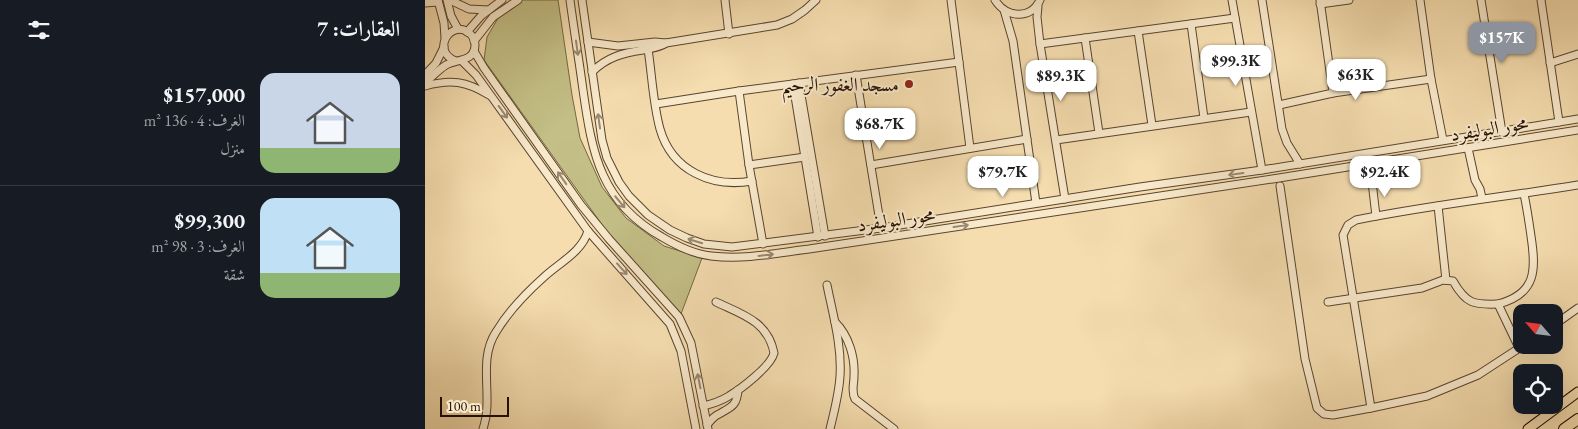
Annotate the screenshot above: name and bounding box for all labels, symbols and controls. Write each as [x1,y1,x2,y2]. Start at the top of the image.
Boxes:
text: العقارات: 7 [317,15,400,42]
icon: filters [25,16,53,44]
pin: $157K [1467,22,1537,64]
text: $157K [1480,27,1524,48]
one-way arrow [572,40,582,56]
pin: $99.3K [1195,44,1277,87]
text: $99.3K [1212,50,1260,71]
pin: $63K [1326,58,1386,101]
pin: $89.3K [1020,59,1102,102]
text: $63K [1338,64,1374,85]
text: $89.3K [1037,65,1085,86]
place label: مسجد الغفور الرحيم [782,72,899,104]
marker: مسجد الغفور الرحيم [903,78,915,90]
text: $157,000 [163,81,245,108]
icon: home [300,93,360,153]
one-way arrow [497,105,508,119]
pin: $68.7K [839,108,921,150]
text: الغرف: 4 · 136 m² [144,110,245,131]
street label: محور البوليفرد [1448,110,1530,147]
text: $68.7K [856,113,904,134]
one-way arrow [594,114,604,130]
text: منزل [220,138,245,159]
pin: $79.7K [962,156,1044,198]
pin: $92.4K [1344,156,1426,198]
text: $79.7K [979,161,1027,182]
text: $92.4K [1361,161,1409,182]
one-way arrow [1229,169,1245,179]
one-way arrow [556,171,567,185]
one-way arrow [615,196,626,209]
street label: محور البوليفرد [856,202,937,237]
text: $99,300 [175,207,245,234]
icon: home [300,218,360,278]
one-way arrow [953,221,969,231]
one-way arrow [687,235,703,245]
text: الغرف: 3 · 98 m² [151,236,245,257]
one-way arrow [757,250,773,260]
one-way arrow [616,263,628,276]
text: شقة [224,264,245,285]
north arrow [1513,304,1563,354]
map controls [1513,304,1563,414]
button: locate [1513,364,1563,414]
one-way arrow [693,373,703,389]
scale bar [440,394,509,417]
text: 100 m [447,397,481,415]

